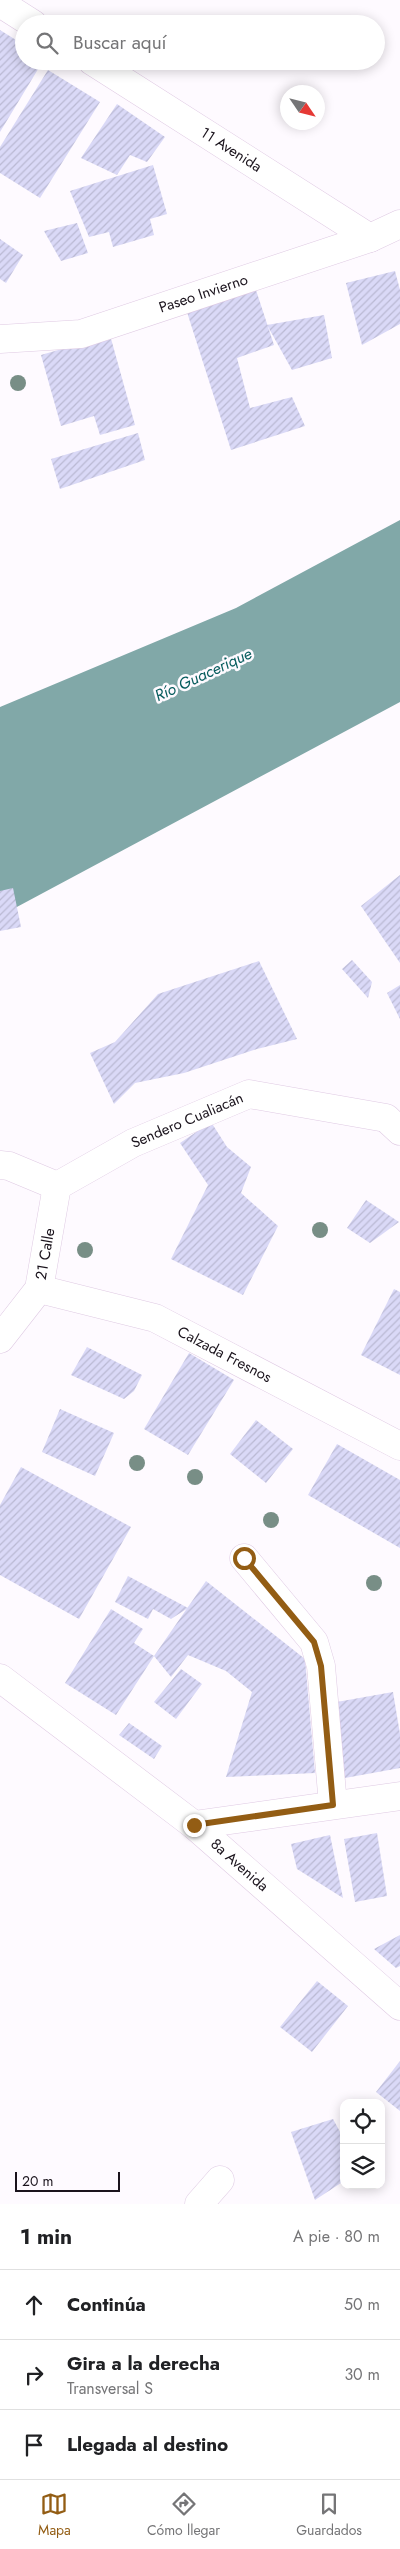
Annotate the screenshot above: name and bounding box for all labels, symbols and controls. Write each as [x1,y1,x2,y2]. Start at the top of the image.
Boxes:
search box [15,15,385,70]
icon: search [33,29,61,57]
text: Buscar aquí [73,29,167,56]
north arrow [280,85,325,130]
street label: 11 Avenida [196,122,266,177]
street label: Paseo Invierno [156,268,251,318]
water label: Río Guacerique [151,642,256,707]
street label: Sendero Cualiacán [127,1087,247,1154]
street label: 21 Calle [30,1226,60,1281]
street label: Calzada Fresnos [174,1321,275,1388]
route start [233,1547,256,1570]
route end [183,1814,206,1837]
street label: 8a Avenida [206,1833,273,1897]
map controls [340,2099,385,2189]
button: locate [340,2099,385,2144]
button: layers [340,2144,385,2189]
scale bar [15,2169,120,2192]
text: 20 m [22,2171,54,2191]
text: 1 min [20,2222,72,2252]
text: A pie · 80 m [293,2225,380,2248]
icon: ahead [20,2291,48,2319]
text: Continúa [67,2291,146,2318]
text: 50 m [344,2293,380,2316]
text: Gira a la derecha [67,2350,220,2377]
icon: right [20,2361,48,2389]
text: 30 m [344,2363,380,2386]
text: Transversal S [67,2377,153,2400]
icon: arrive [20,2431,48,2459]
text: Llegada al destino [67,2431,228,2458]
tab: Mapa [38,2490,71,2540]
tab: Cómo llegar [147,2490,220,2540]
tab: Guardados [296,2490,362,2540]

